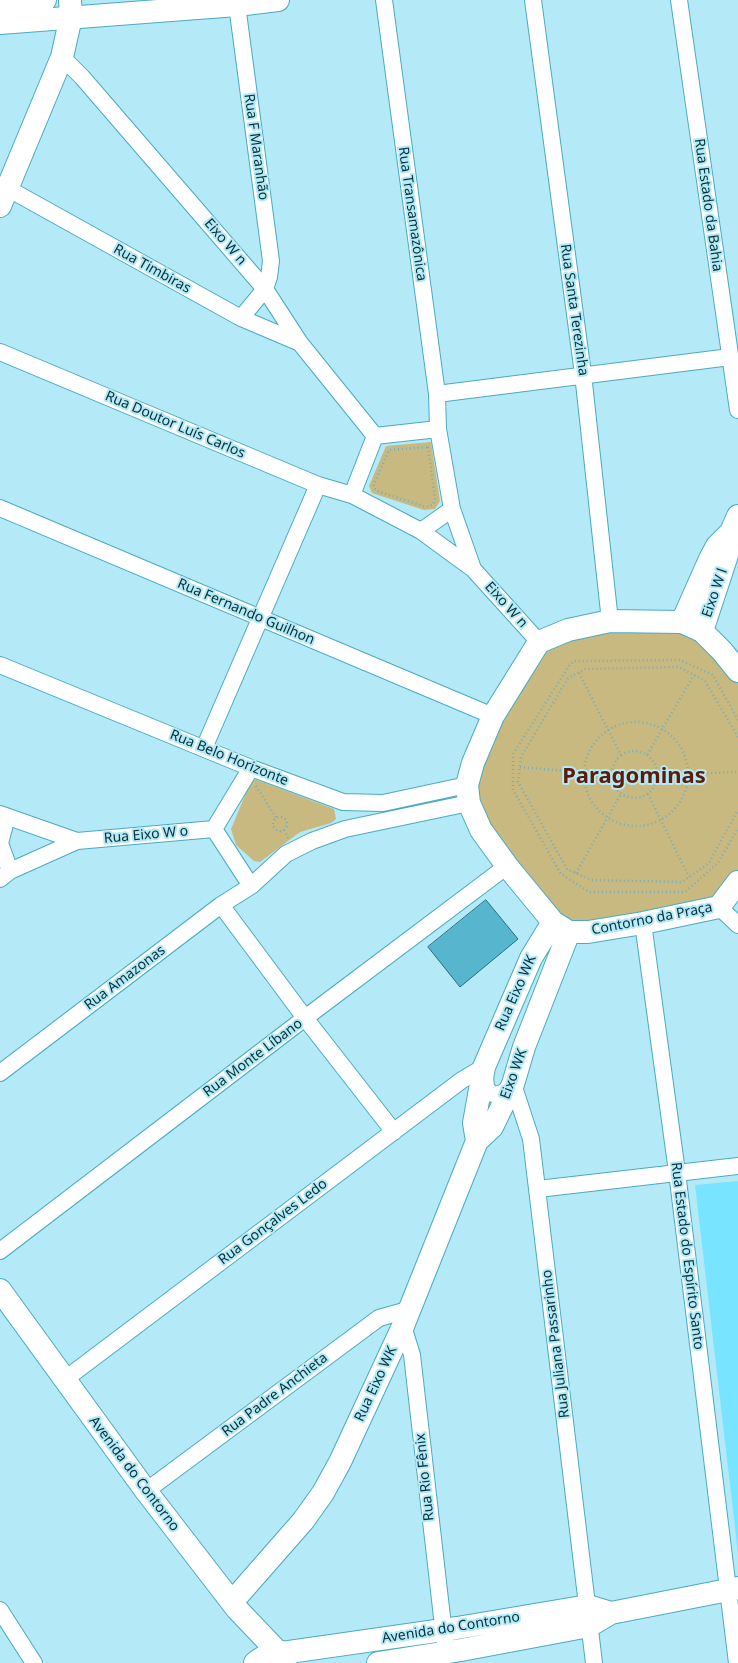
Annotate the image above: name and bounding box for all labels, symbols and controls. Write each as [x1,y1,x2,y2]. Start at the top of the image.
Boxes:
street label: Rua F Maranhão [240,93,272,201]
street label: Rua Estado da Bahia [690,137,726,273]
street label: Rua Transamazônica [394,146,430,282]
street label: Eixo W n [200,215,250,269]
street label: Rua Timbiras [110,241,194,297]
street label: Rua Santa Terezinha [556,243,592,377]
street label: Rua Doutor Luís Carlos [103,388,247,462]
street label: Eixo W l [699,566,731,620]
street label: Rua Fernando Guilhon [175,575,317,649]
street label: Eixo W n [481,579,531,631]
street label: Rua Belo Horizonte [167,727,291,789]
district label: Paragominas [562,764,706,790]
street label: Rua Eixo W o [103,823,189,847]
street label: Contorno da Praça [590,899,714,939]
street label: Rua Amazonas [81,942,169,1014]
street label: Rua Eixo WK [492,953,540,1033]
street label: Rua Monte Líbano [200,1015,306,1101]
street label: Eixo WK [497,1047,531,1101]
street label: Rua Estado do Espírito Santo [667,1161,707,1351]
street label: Rua Gonçalves Ledo [215,1176,331,1268]
street label: Rua Juliana Passarinho [539,1269,573,1419]
street label: Rua Eixo WK [351,1344,401,1424]
street label: Rua Padre Anchieta [219,1350,331,1440]
street label: Avenida do Contorno [85,1413,183,1535]
street label: Rua Rio Fênix [412,1432,438,1522]
street label: Avenida do Contorno [381,1609,521,1647]

